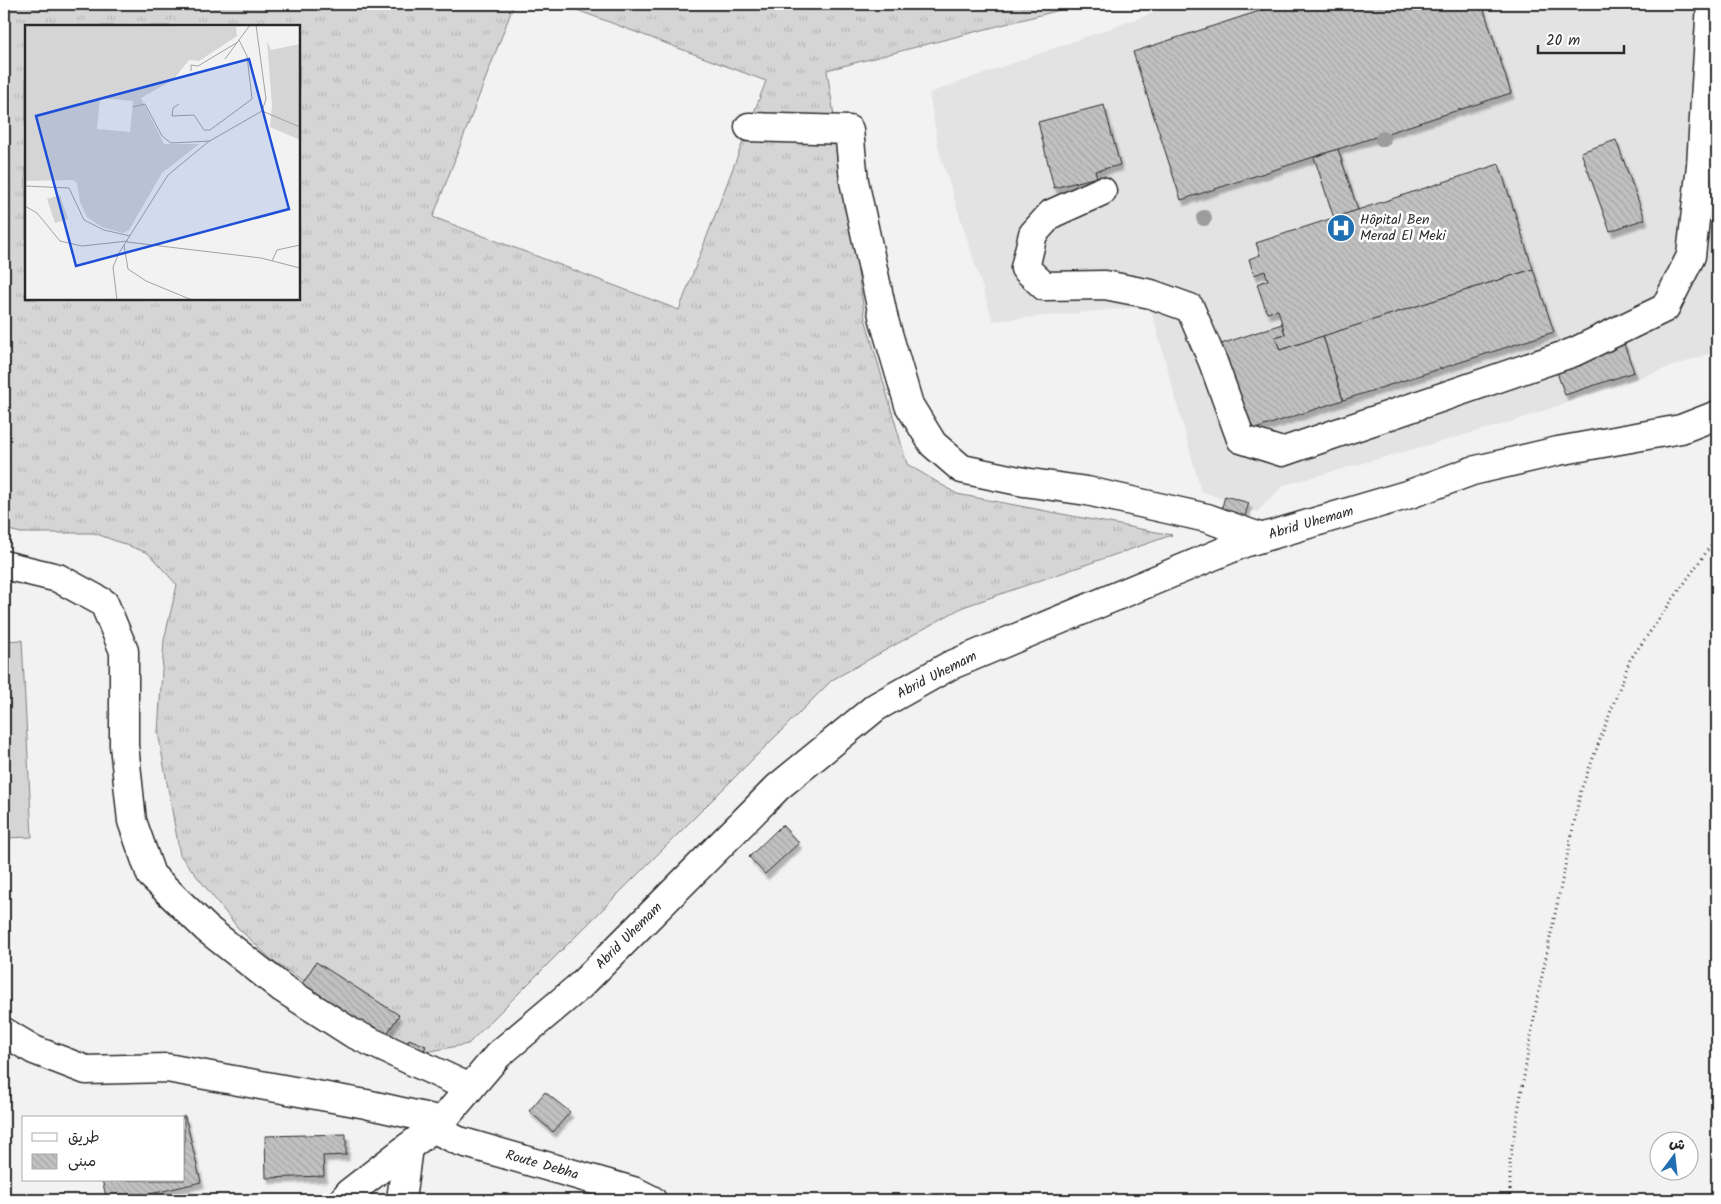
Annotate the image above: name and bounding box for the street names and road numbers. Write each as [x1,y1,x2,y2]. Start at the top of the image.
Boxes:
street label: Abrid Uhemam [1266,500,1356,546]
street label: Abrid Uhemam [893,645,981,705]
street label: Abrid Uhemam [590,897,668,975]
street label: Route Debha [503,1144,581,1186]

